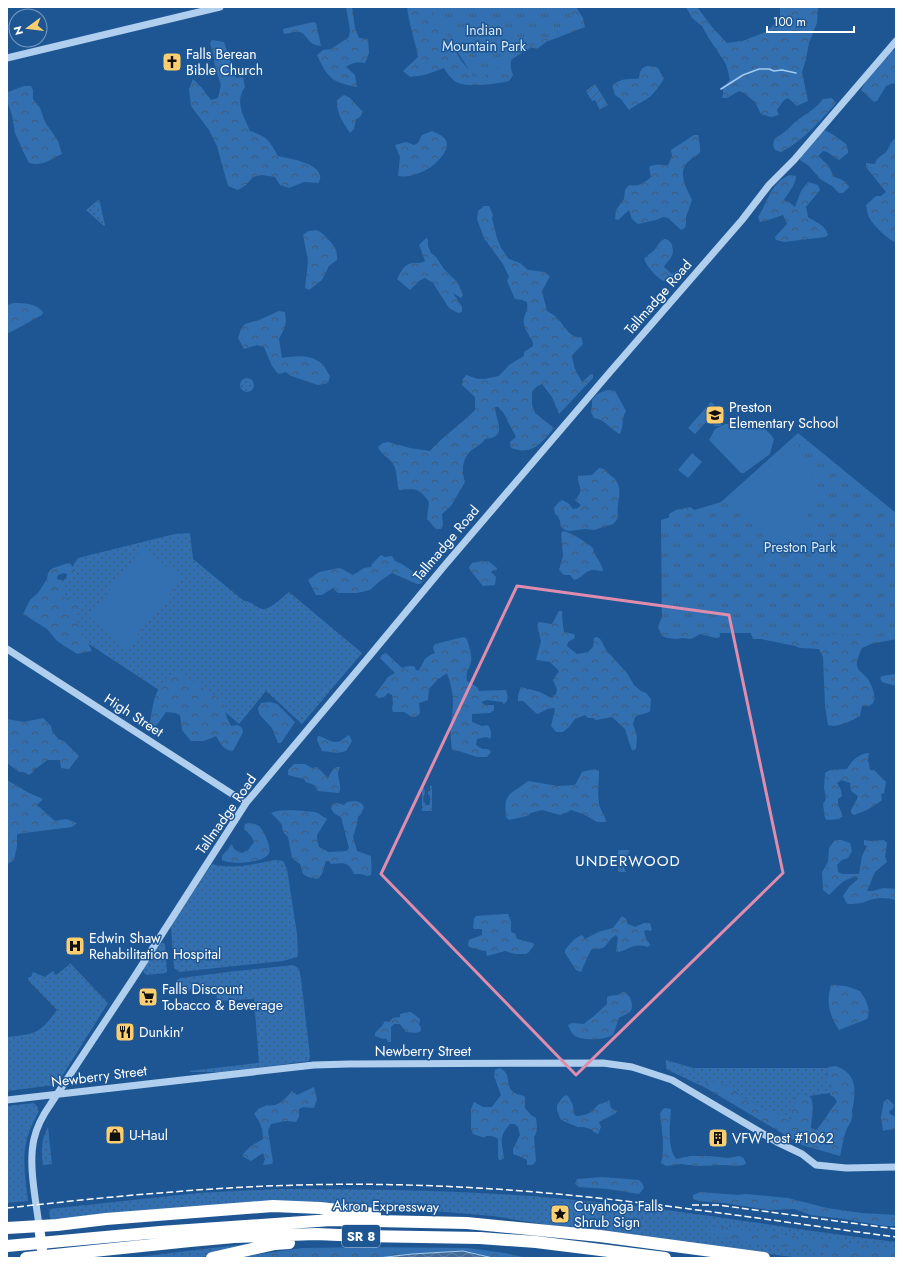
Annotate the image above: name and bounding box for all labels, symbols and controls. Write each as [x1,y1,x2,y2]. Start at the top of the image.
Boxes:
north arrow [8,8,48,48]
scale bar [767,8,854,34]
text: 100 m [773,13,806,31]
park label: Indian Mountain Park [442,20,527,56]
text: N [9,24,27,37]
place label: Falls Berean Bible Church [186,44,263,80]
church icon: Falls Berean Bible Church [161,51,183,73]
street label: Tallmadge Road [620,255,696,339]
place label: Preston Elementary School [729,397,839,433]
school or university icon: Preston Elementary School [704,404,726,426]
street label: Tallmadge Road [408,501,484,585]
park label: Preston Park [764,537,837,557]
street label: High Street [101,688,168,742]
street label: Tallmadge Road [191,770,261,858]
district label: UNDERWOOD [575,850,681,872]
place label: Edwin Shaw Rehabilitation Hospital [89,928,221,964]
hospital icon: Edwin Shaw Rehabilitation Hospital [64,935,86,957]
place label: Falls Discount Tobacco & Beverage [162,979,283,1015]
supermarket icon: Falls Discount Tobacco & Beverage [137,986,159,1008]
restaurant icon: Dunkin' [114,1021,136,1043]
place label: Dunkin' [139,1022,184,1042]
street label: Newberry Street [375,1041,472,1061]
street label: Newberry Street [50,1060,149,1092]
shop icon: U-Haul [104,1124,126,1146]
place label: U-Haul [129,1125,168,1145]
building icon: VFW Post #1062 [707,1127,729,1149]
place label: VFW Post #1062 [732,1128,834,1148]
street label: Akron Expressway [333,1195,440,1217]
place label: Cuyahoga Falls Shrub Sign [574,1196,663,1232]
place icon: Cuyahoga Falls Shrub Sign [549,1203,571,1225]
road number: SR 8 [342,1225,380,1247]

